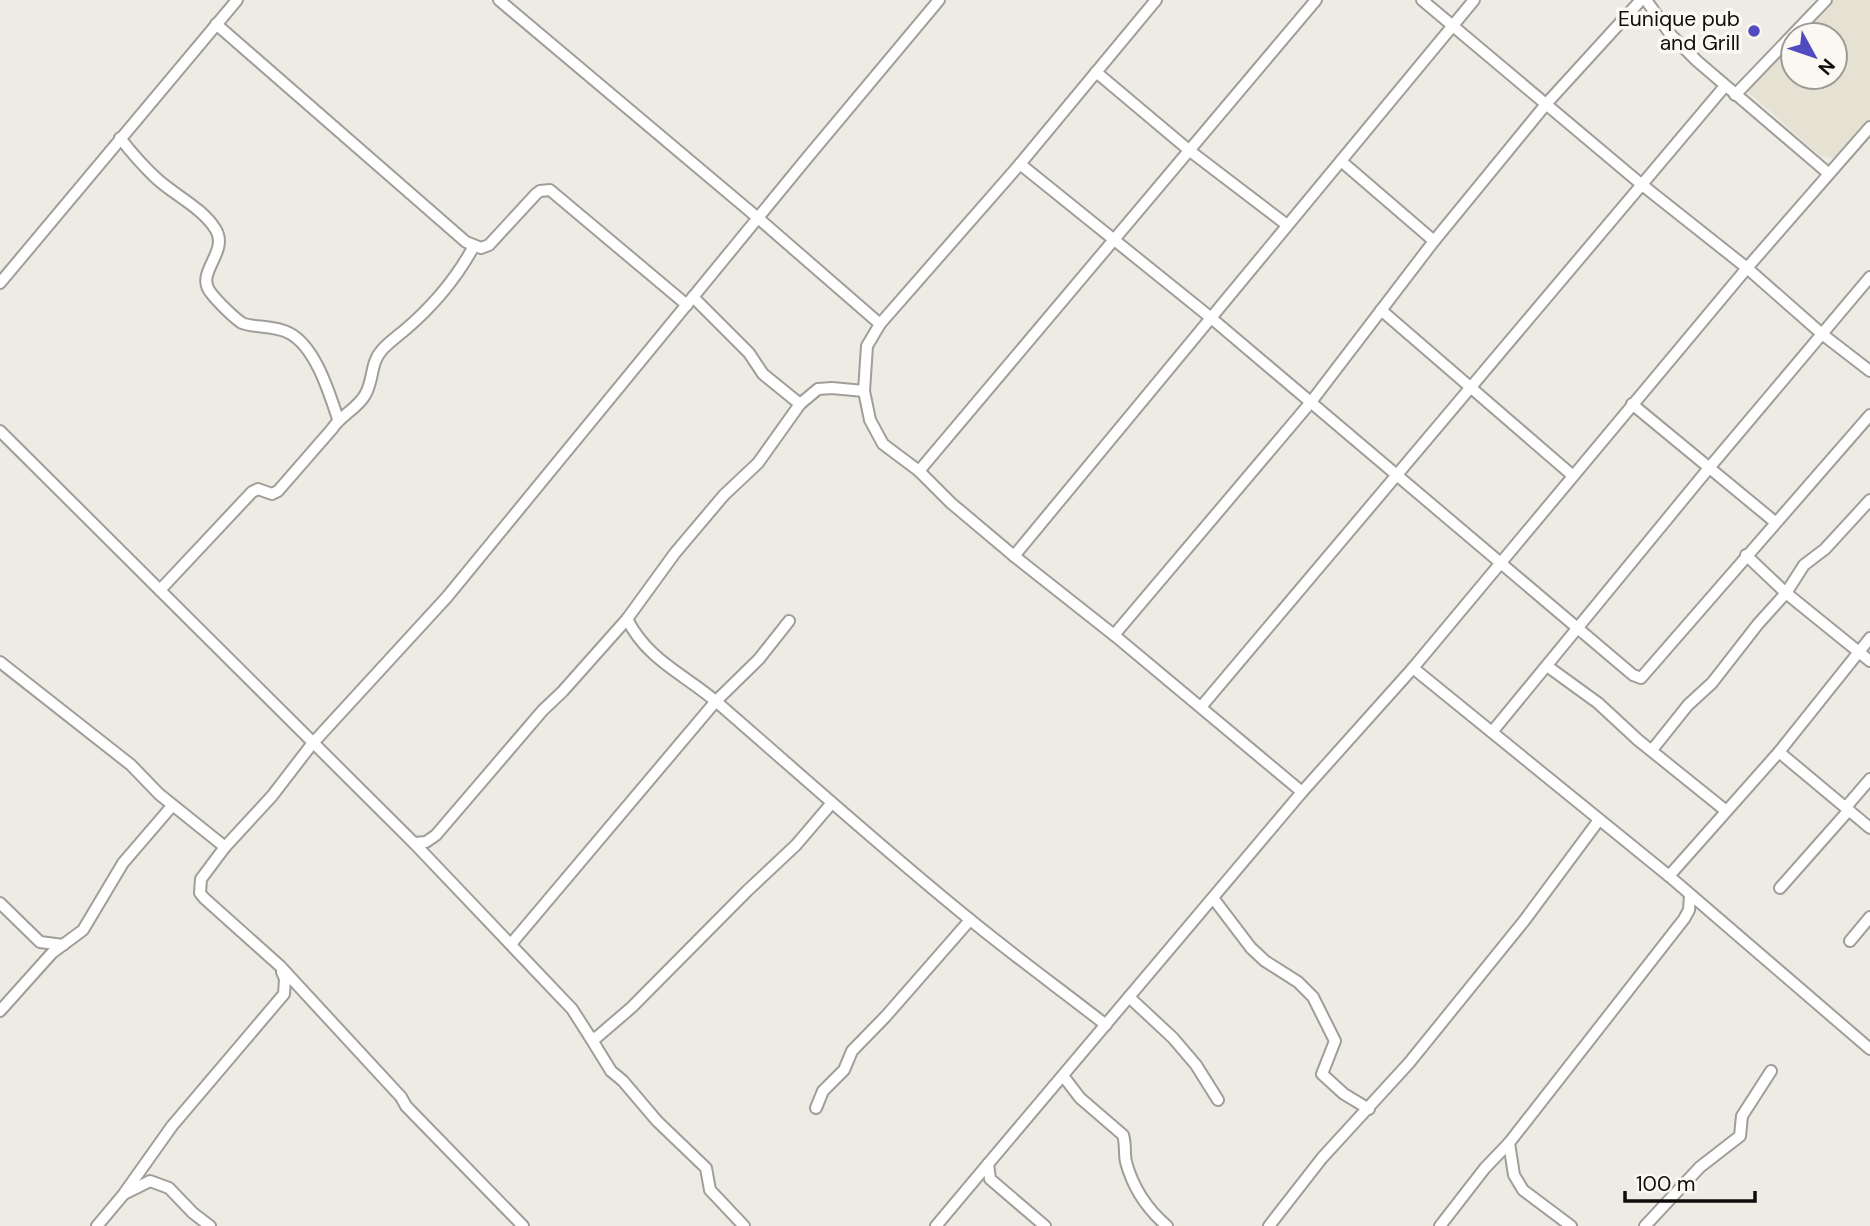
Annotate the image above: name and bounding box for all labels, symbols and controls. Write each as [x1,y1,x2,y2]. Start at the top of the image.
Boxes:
place label: Eunique pub and Grill [1618,5,1740,57]
north arrow [1779,21,1849,91]
marker: Eunique pub and Grill [1746,23,1762,39]
text: N [1813,53,1841,80]
scale bar [1625,1160,1755,1204]
text: 100 m [1636,1170,1696,1198]

